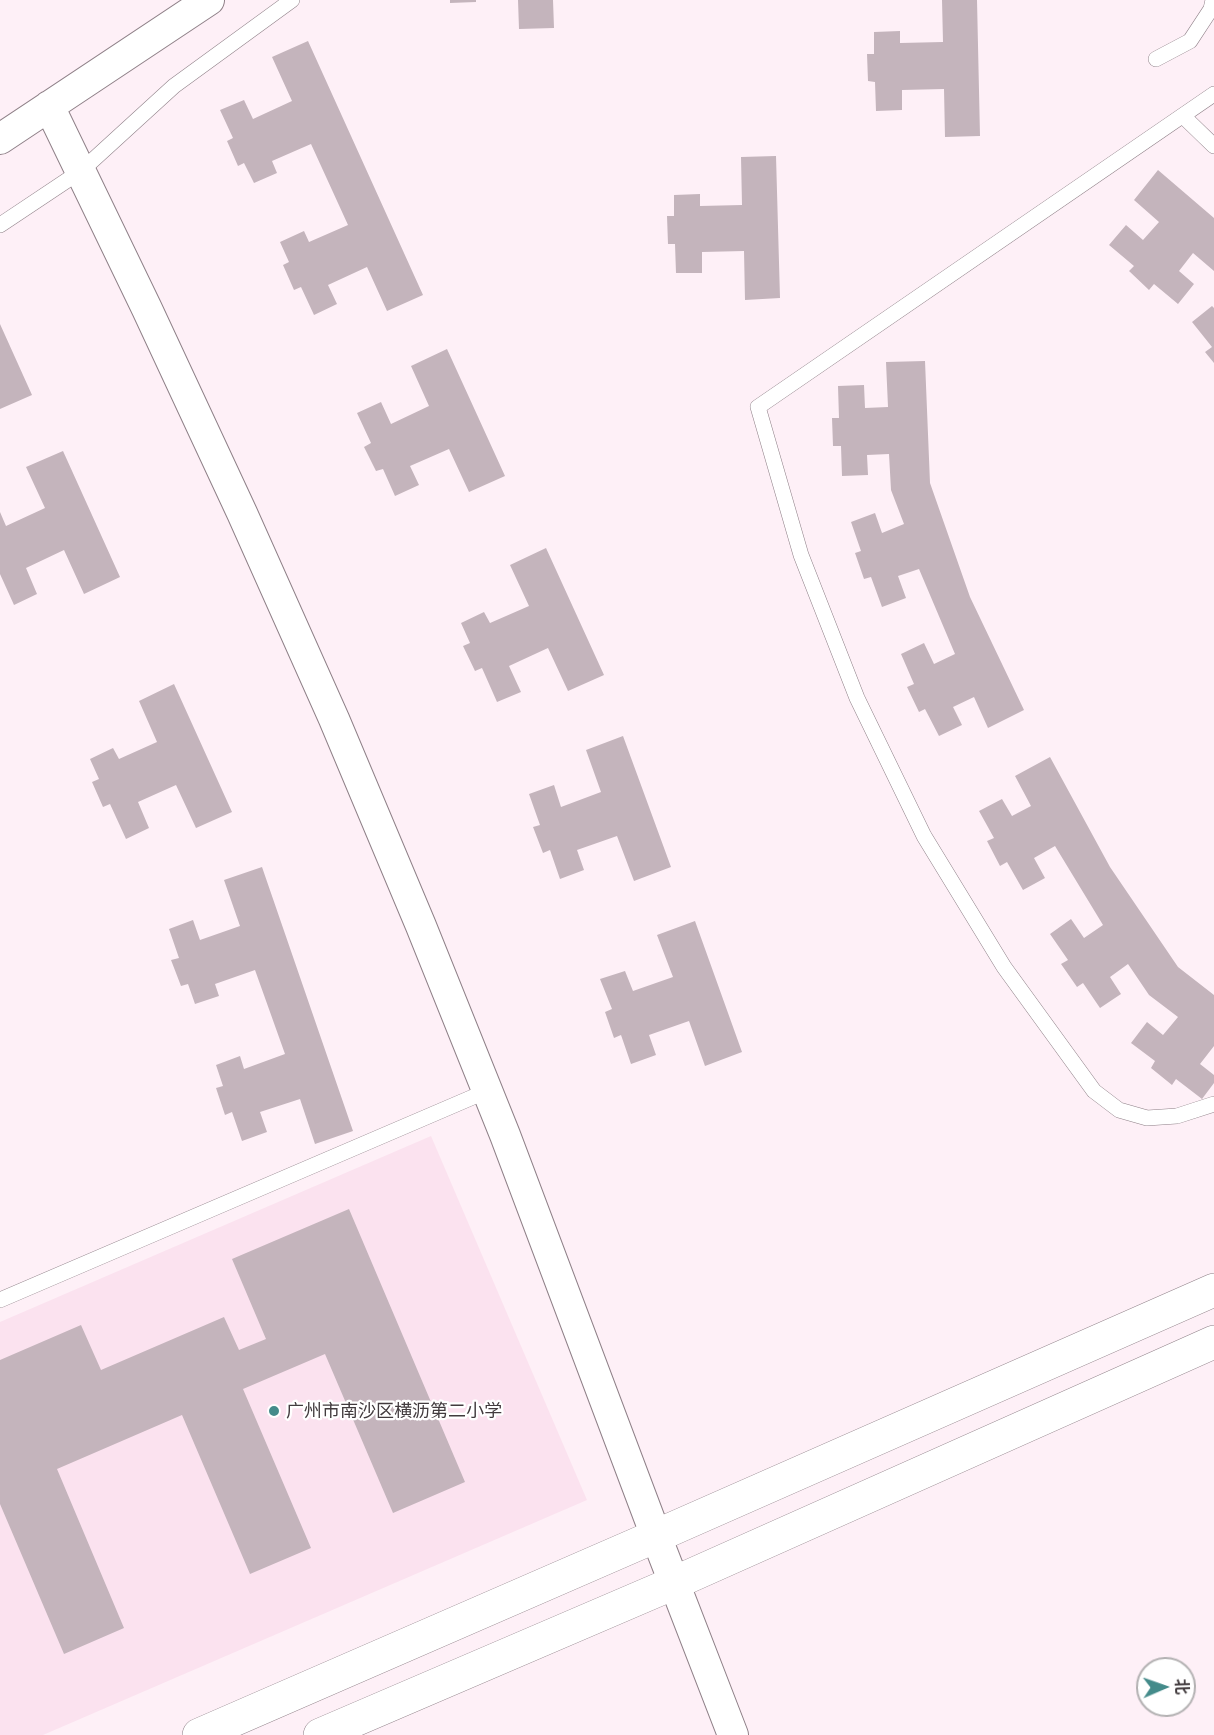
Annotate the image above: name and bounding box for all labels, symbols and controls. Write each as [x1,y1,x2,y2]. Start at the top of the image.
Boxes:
place label: 广州市南沙区横沥第二小学 [286,1400,502,1422]
marker: 广州市南沙区横沥第二小学 [267,1404,281,1418]
north arrow [1136,1657,1196,1717]
text: 北 [1173,1678,1191,1695]

